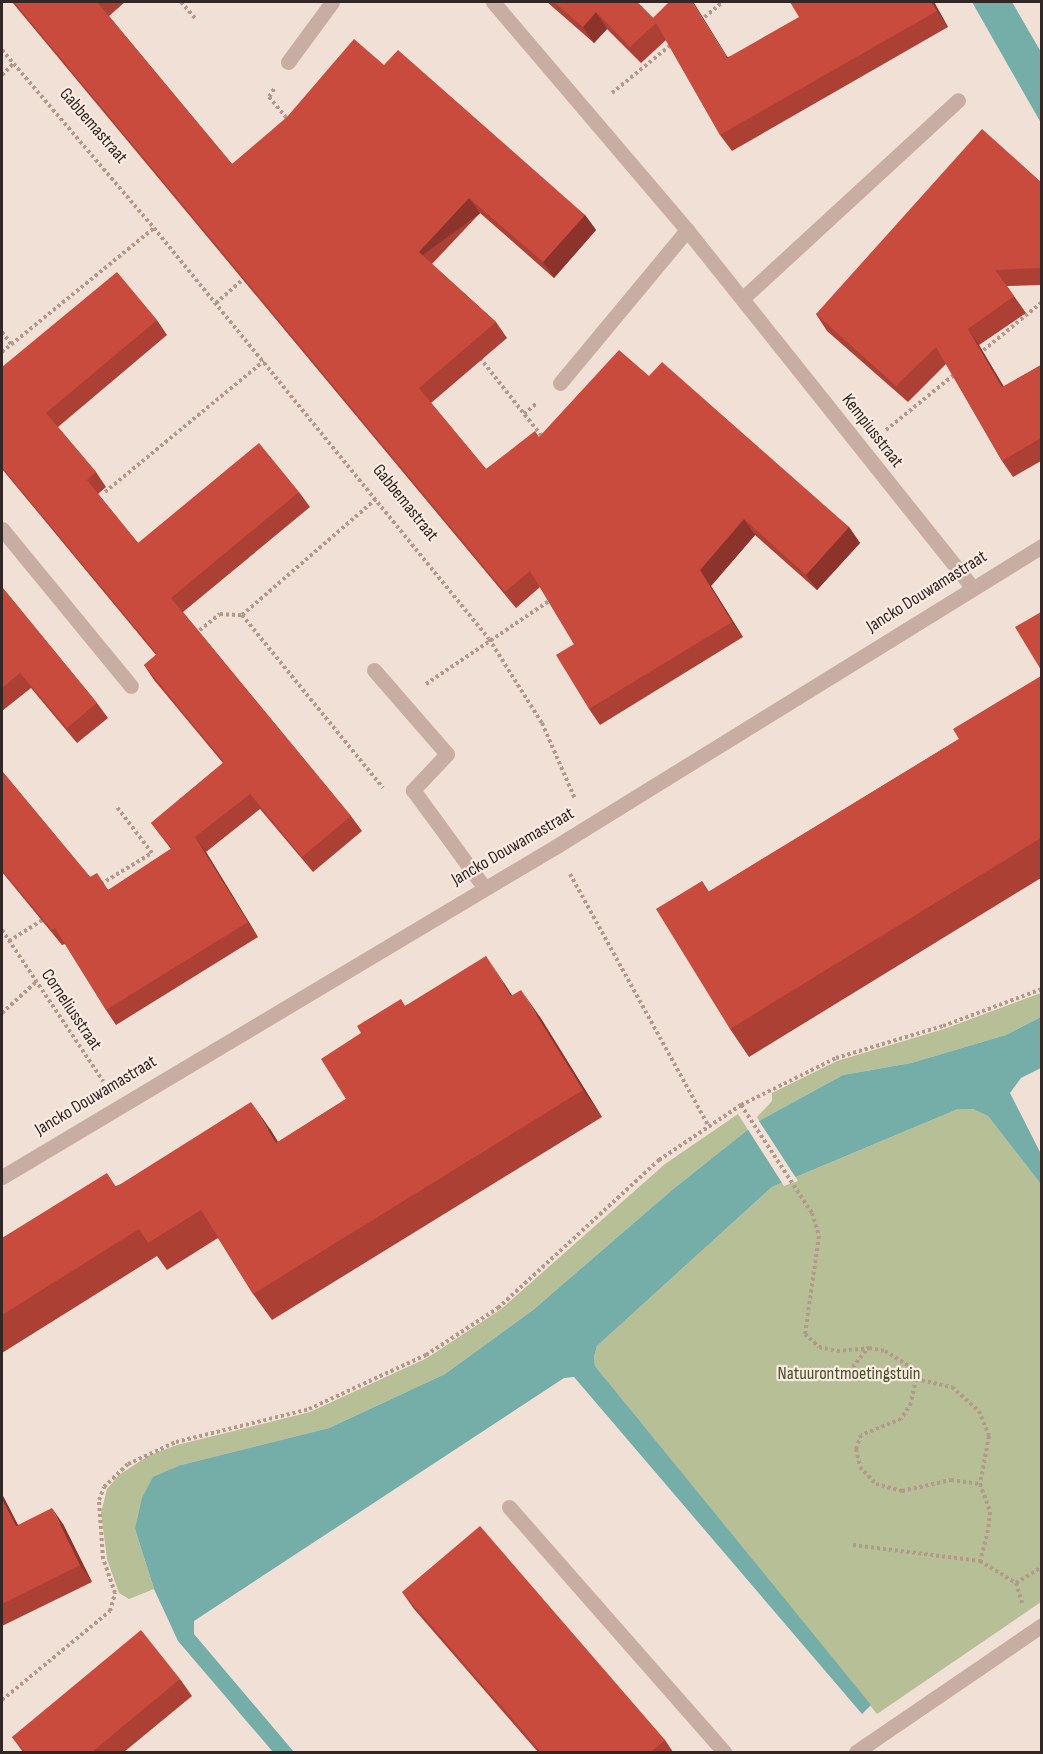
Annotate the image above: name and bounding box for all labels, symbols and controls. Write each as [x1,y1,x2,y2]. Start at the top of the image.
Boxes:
street label: Gabbemastraat [54,84,132,168]
street label: Kempiusstraat [837,390,907,472]
street label: Gabbemastraat [367,460,443,546]
street label: Jancko Douwamastraat [863,546,991,638]
street label: Jancko Douwamastraat [448,803,578,891]
street label: Corneliusstraat [36,965,106,1055]
street label: Jancko Douwamastraat [31,1051,161,1141]
park label: Natuurontmoetingstuin [778,1363,920,1385]

